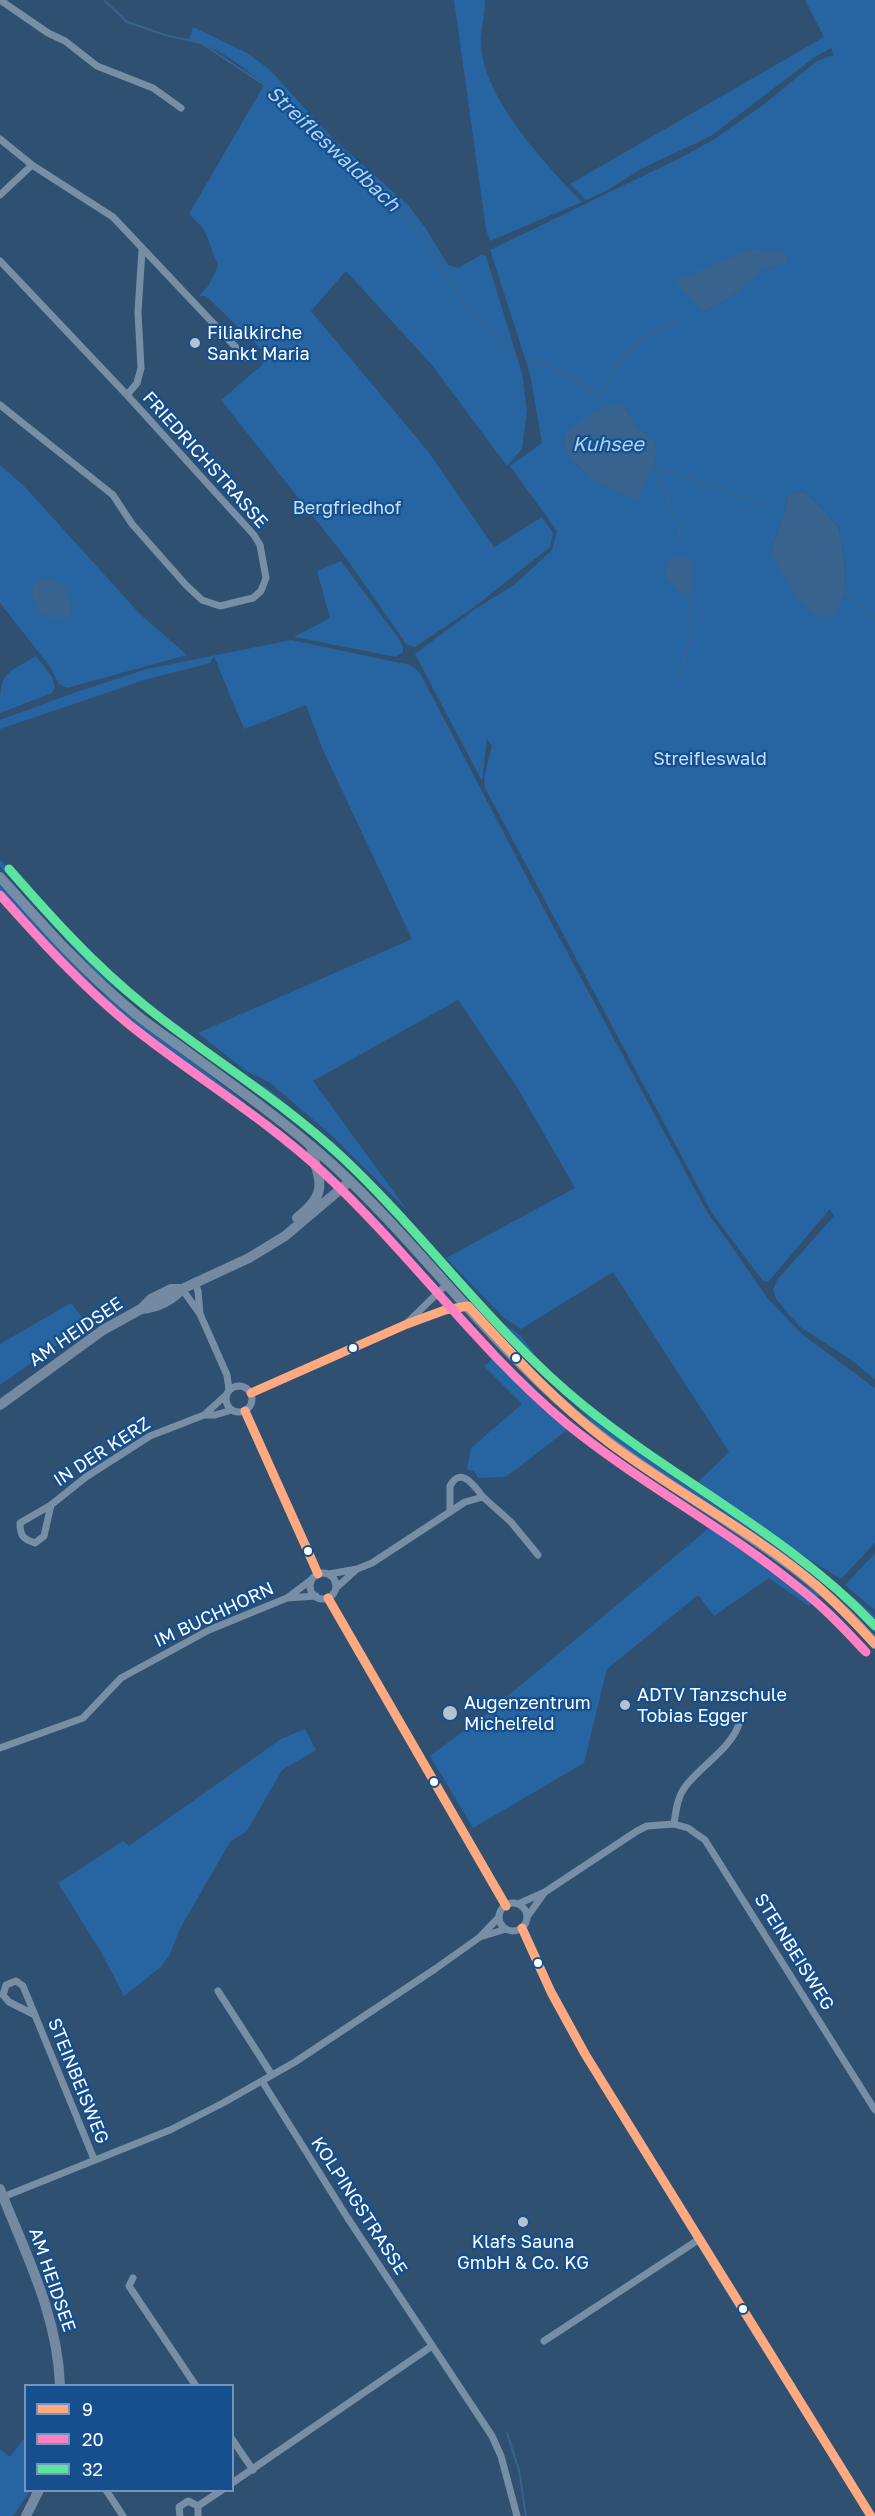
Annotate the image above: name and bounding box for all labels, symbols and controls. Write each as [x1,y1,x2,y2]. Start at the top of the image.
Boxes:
water label: Streifleswaldbach [262,81,404,217]
place label: Filialkirche Sankt Maria [207,322,310,364]
marker: Filialkirche Sankt Maria [188,336,202,350]
street label: FRIEDRICHSTRASSE [138,387,272,533]
water label: Kuhsee [572,433,644,457]
park label: Bergfriedhof [293,497,401,519]
park label: Streifleswald [653,748,767,770]
street label: AM HEIDSEE [25,1293,127,1371]
unlabelled marker [347,1342,359,1354]
unlabelled marker [510,1352,522,1364]
street label: IN DER KERZ [50,1413,154,1491]
unlabelled marker [302,1545,314,1557]
street label: IM BUCHHORN [151,1578,277,1652]
place label: ADTV Tanzschule Tobias Egger [637,1684,787,1726]
place label: Augenzentrum Michelfeld [464,1692,591,1734]
marker: ADTV Tanzschule Tobias Egger [618,1698,632,1712]
marker: Augenzentrum Michelfeld [441,1704,459,1722]
unlabelled marker [428,1776,440,1788]
street label: STEINBEISWEG [749,1890,839,2014]
unlabelled marker [532,1957,544,1969]
street label: STEINBEISWEG [43,2015,113,2147]
street label: KOLPINGSTRASSE [306,2133,412,2279]
marker: Klafs Sauna GmbH & Co. KG [516,2215,530,2229]
street label: AM HEIDSEE [24,2225,80,2335]
place label: Klafs Sauna GmbH & Co. KG [457,2231,589,2274]
unlabelled marker [737,2303,749,2315]
legend [24,2384,234,2492]
text: 9 [82,2398,93,2420]
text: 20 [82,2428,104,2450]
text: 32 [82,2458,103,2480]

